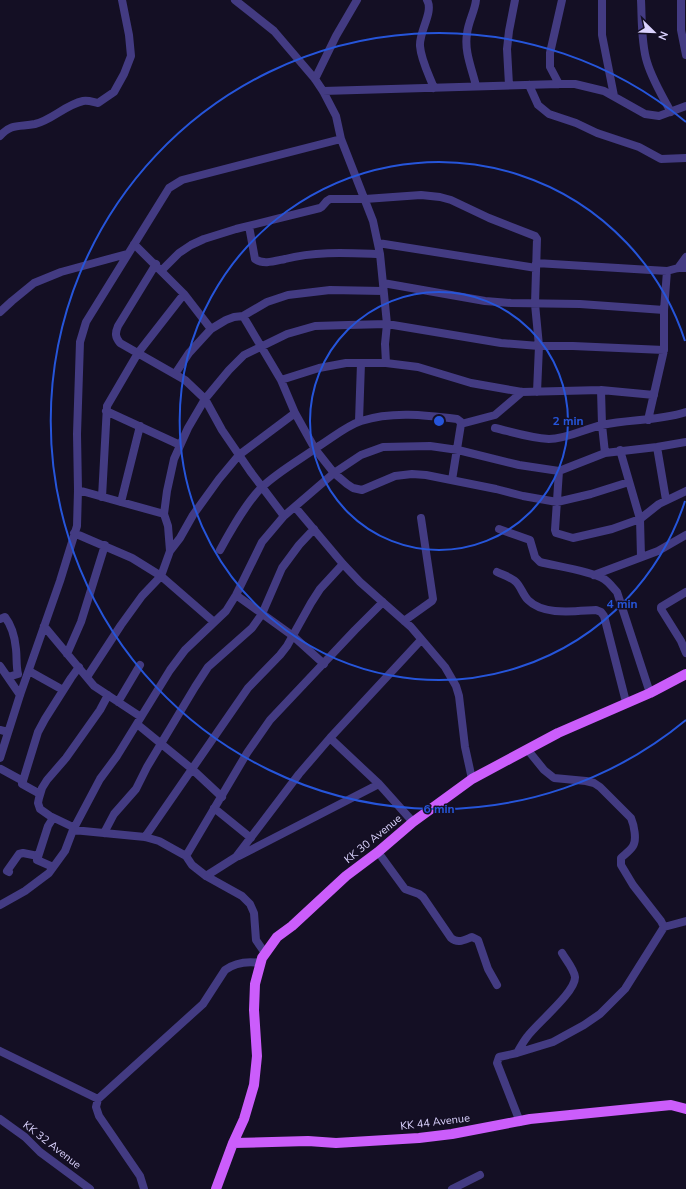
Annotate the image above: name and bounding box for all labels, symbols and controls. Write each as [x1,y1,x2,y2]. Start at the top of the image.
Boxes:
north arrow [634,12,674,52]
text: N [654,29,671,42]
text: 2 min [552,413,584,429]
centre of rings [432,414,446,428]
text: 4 min [606,596,638,612]
text: 6 min [423,801,455,817]
street label: KK 30 Avenue [341,811,405,867]
street label: KK 44 Avenue [399,1110,471,1134]
street label: KK 32 Avenue [20,1118,84,1173]

